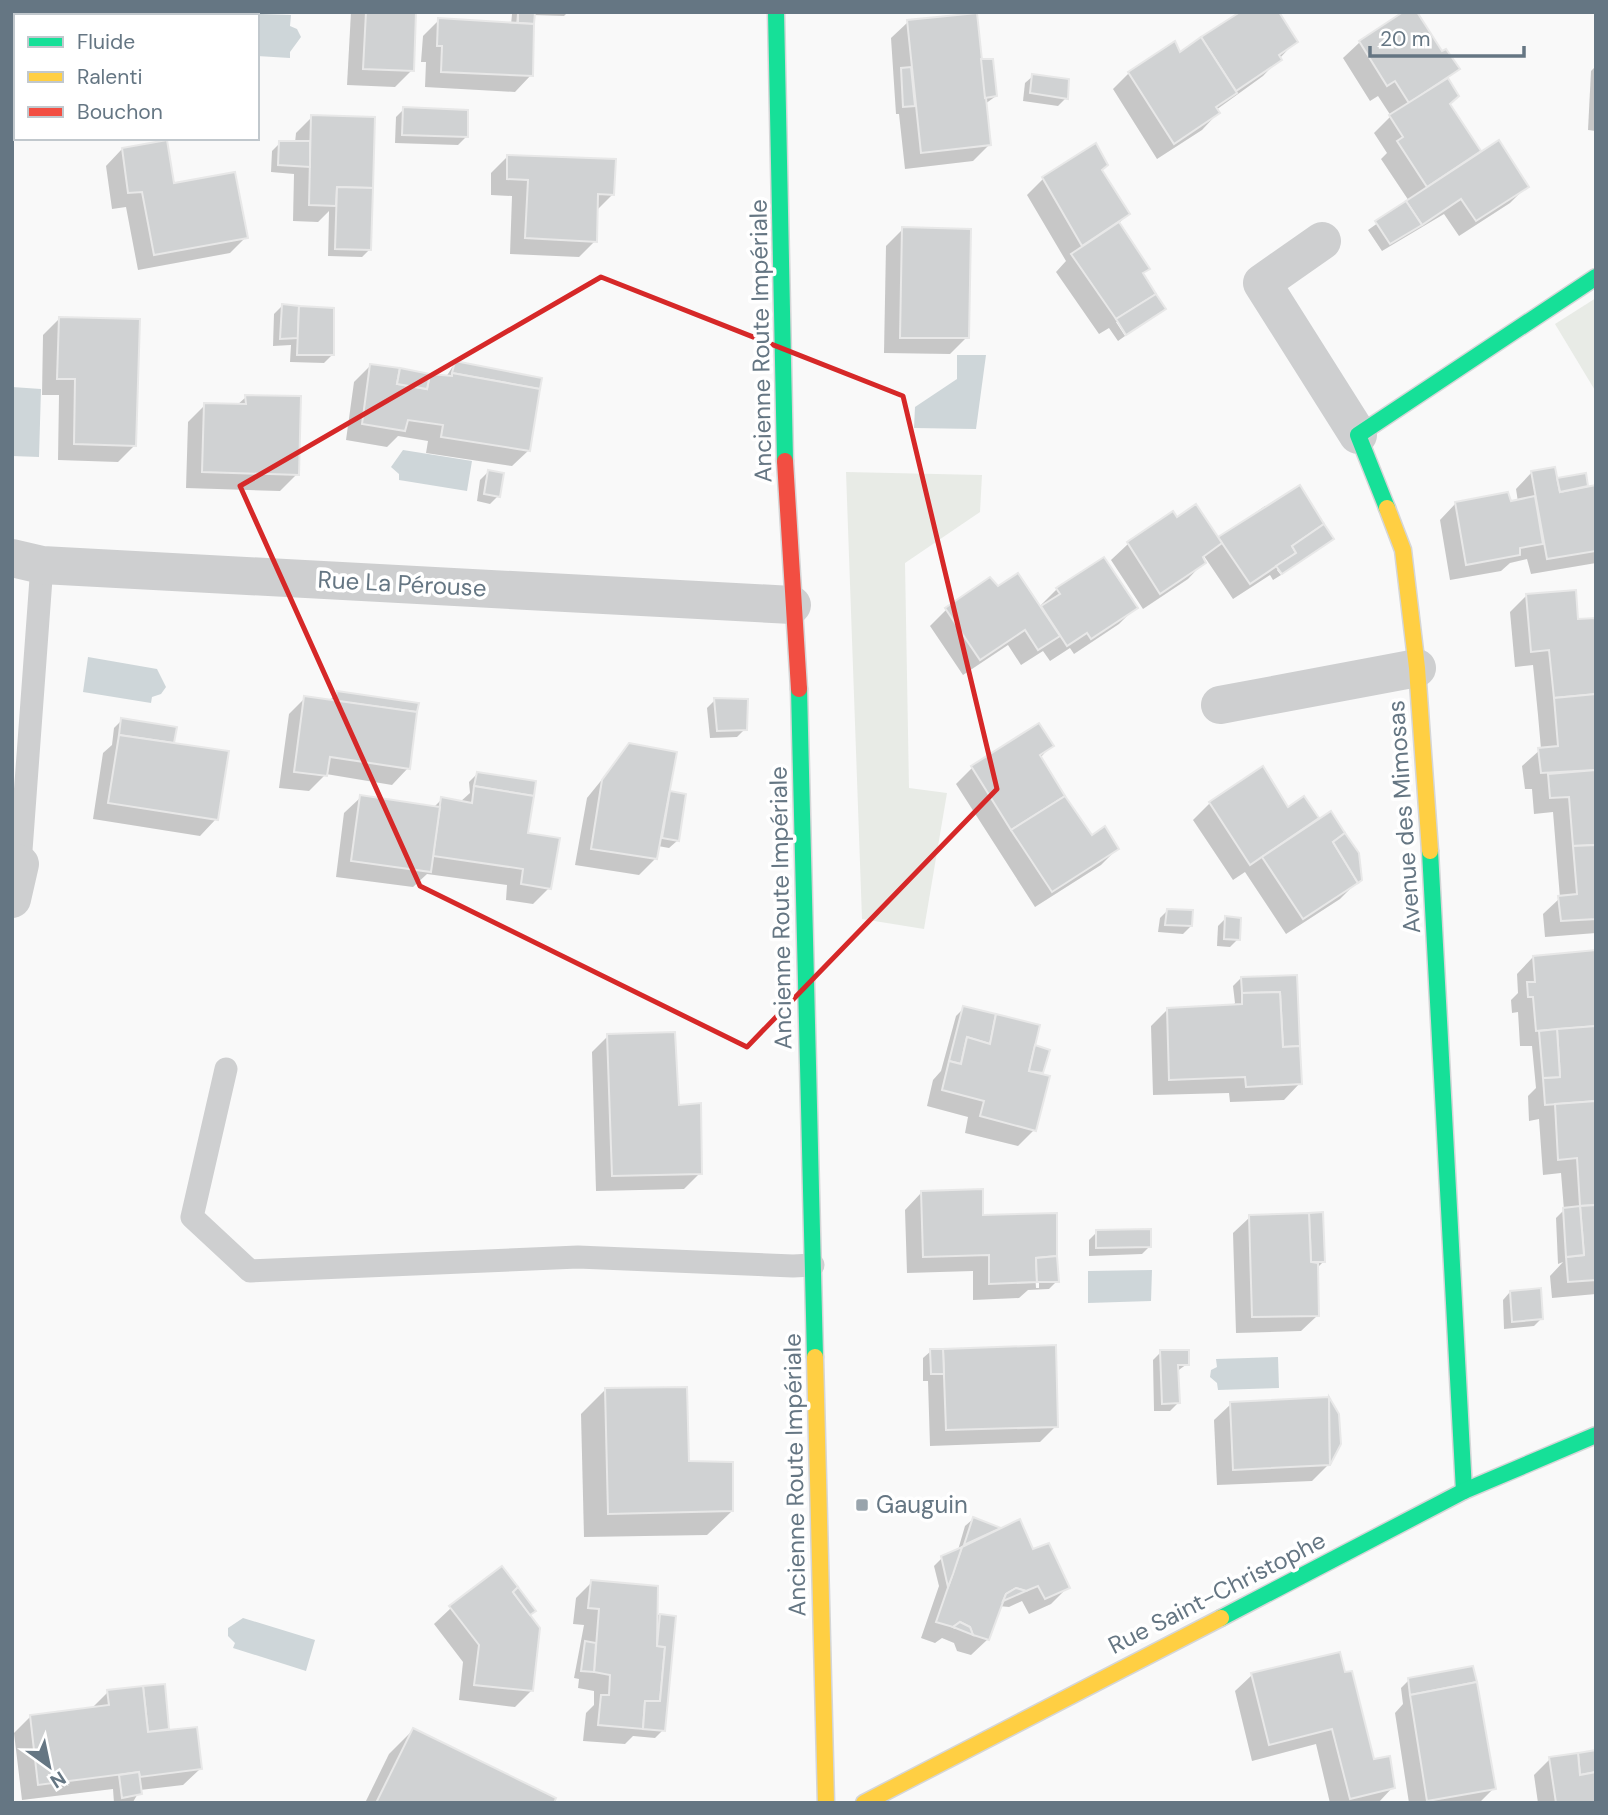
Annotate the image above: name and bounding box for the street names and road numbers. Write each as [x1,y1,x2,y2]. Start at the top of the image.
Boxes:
street label: Ancienne Route Impériale [743,199,778,483]
street label: Rue La Pérouse [317,564,487,603]
street label: Avenue des Mimosas [1380,699,1427,935]
street label: Ancienne Route Impériale [763,766,798,1050]
street label: Ancienne Route Impériale [777,1333,812,1617]
street label: Rue Saint-Christophe [1103,1524,1331,1661]

